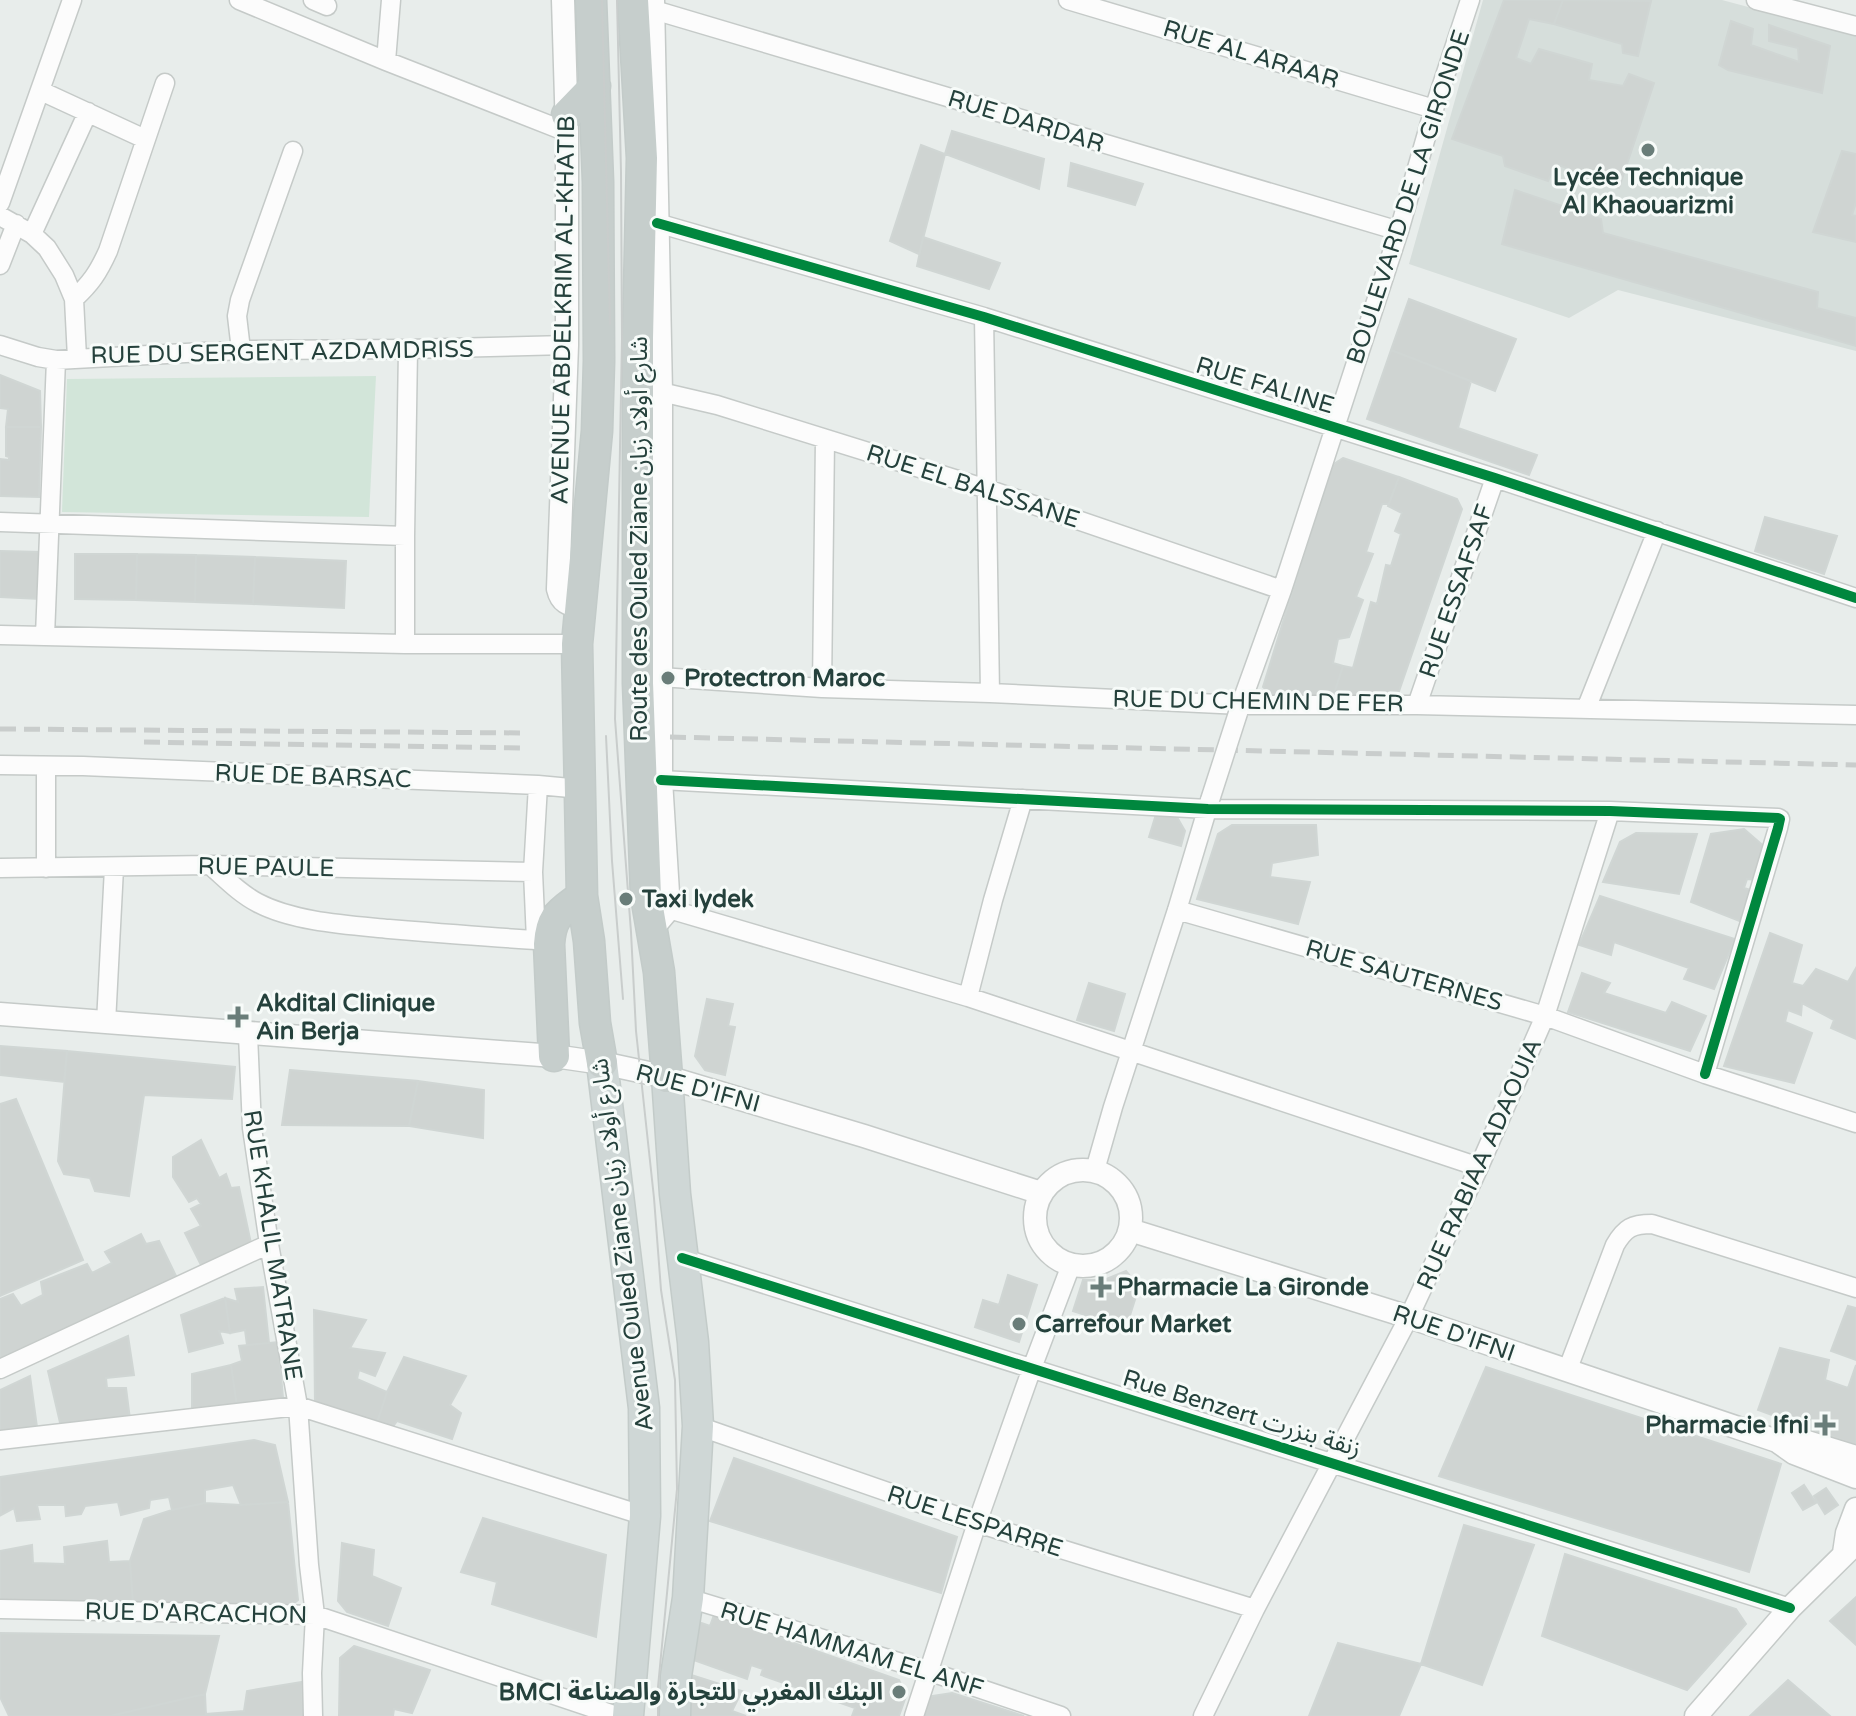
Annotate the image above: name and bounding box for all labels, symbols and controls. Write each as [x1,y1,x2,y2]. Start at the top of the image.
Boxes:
street label: RUE AL ARAAR [1159,14,1342,95]
street label: BOULEVARD DE LA GIRONDE [1341,26,1476,368]
street label: RUE DARDAR [944,84,1108,159]
street label: AVENUE ABDELKRIM AL-KHATIB [546,115,581,505]
marker: Lycée Technique Al Khaouarizmi [1639,141,1657,159]
place label: Lycée Technique Al Khaouarizmi [1553,163,1744,220]
street label: RUE DU SERGENT AZDAMDRISS [90,335,474,370]
street label: Route des Ouled Ziane شارع أولاد زيان [623,336,656,742]
street label: RUE FALINE [1192,351,1338,420]
street label: RUE EL BALSSANE [863,438,1083,535]
street label: RUE ESSAFSAF [1413,501,1500,682]
place label: Protectron Maroc [684,664,885,693]
marker: Protectron Maroc [659,669,677,687]
street label: RUE DU CHEMIN DE FER [1112,684,1404,719]
street label: RUE DE BARSAC [214,759,412,794]
street label: RUE PAULE [197,852,335,883]
place label: Taxi lydek [641,885,754,914]
marker: Taxi lydek [617,890,635,908]
street label: RUE SAUTERNES [1302,933,1506,1017]
place label: Akdital Clinique Ain Berja [256,989,436,1046]
marker: Akdital Clinique Ain Berja [227,1006,249,1028]
street label: RUE RABIAA ADAOUIA [1411,1034,1548,1295]
street label: Avenue Ouled Ziane شارع أولاد زيان [583,1056,662,1434]
street label: RUE D'IFNI [632,1058,763,1119]
street label: RUE KHALIL MATRANE [237,1108,308,1382]
place label: Pharmacie La Gironde [1117,1273,1369,1302]
marker: Pharmacie La Gironde [1092,1278,1110,1296]
street label: RUE D'IFNI [1389,1299,1519,1368]
place label: Carrefour Market [1035,1310,1232,1339]
marker: Carrefour Market [1010,1315,1028,1333]
street label: Rue Benzert زنقة بنزرت [1119,1363,1364,1464]
place label: Pharmacie Ifni [1645,1411,1809,1440]
marker: Pharmacie Ifni [1816,1416,1834,1434]
street label: RUE LESPARRE [883,1479,1066,1564]
street label: RUE HAMMAM EL ANF [717,1596,987,1703]
street label: RUE D'ARCACHON [84,1597,308,1630]
place label: BMCI البنك المغربي للتجارة والصناعة [498,1678,883,1712]
marker: BMCI البنك المغربي للتجارة والصناعة [890,1683,908,1701]

